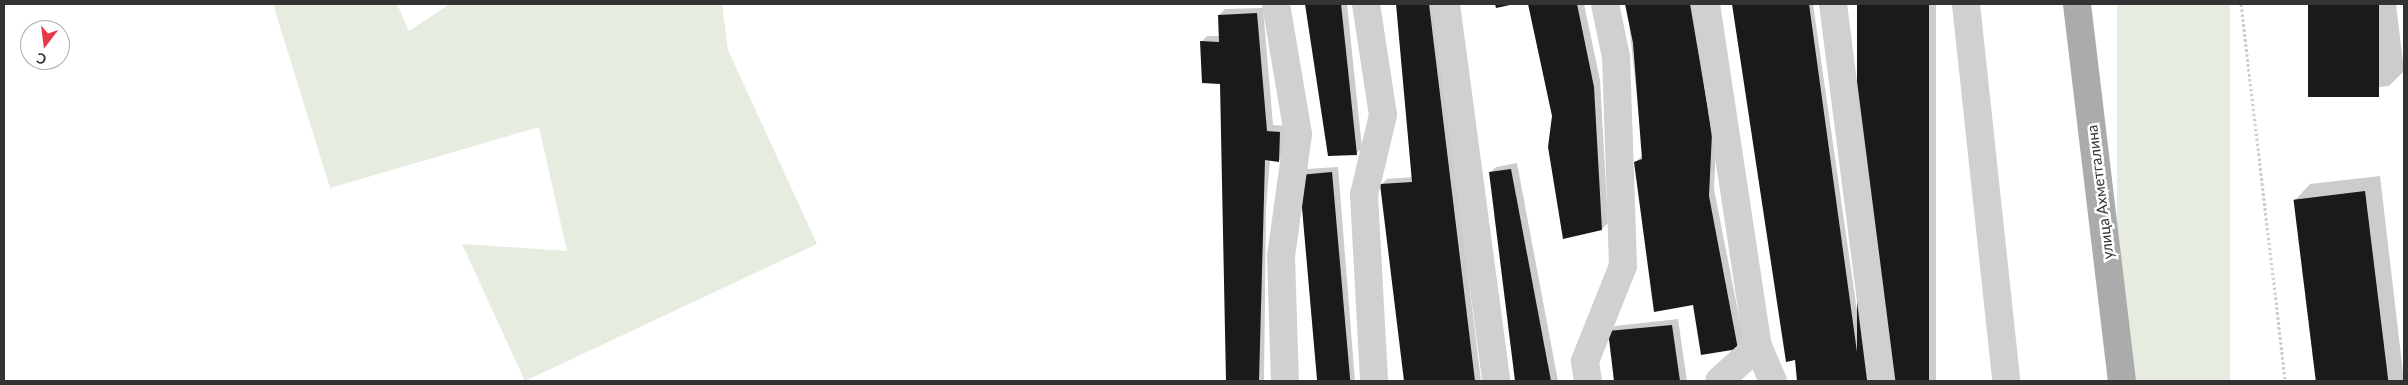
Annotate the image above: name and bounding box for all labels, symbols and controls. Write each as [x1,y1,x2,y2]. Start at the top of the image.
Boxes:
north arrow [20,20,70,70]
text: С [35,50,48,68]
street label: улица Ахметгалина [2083,124,2117,260]

